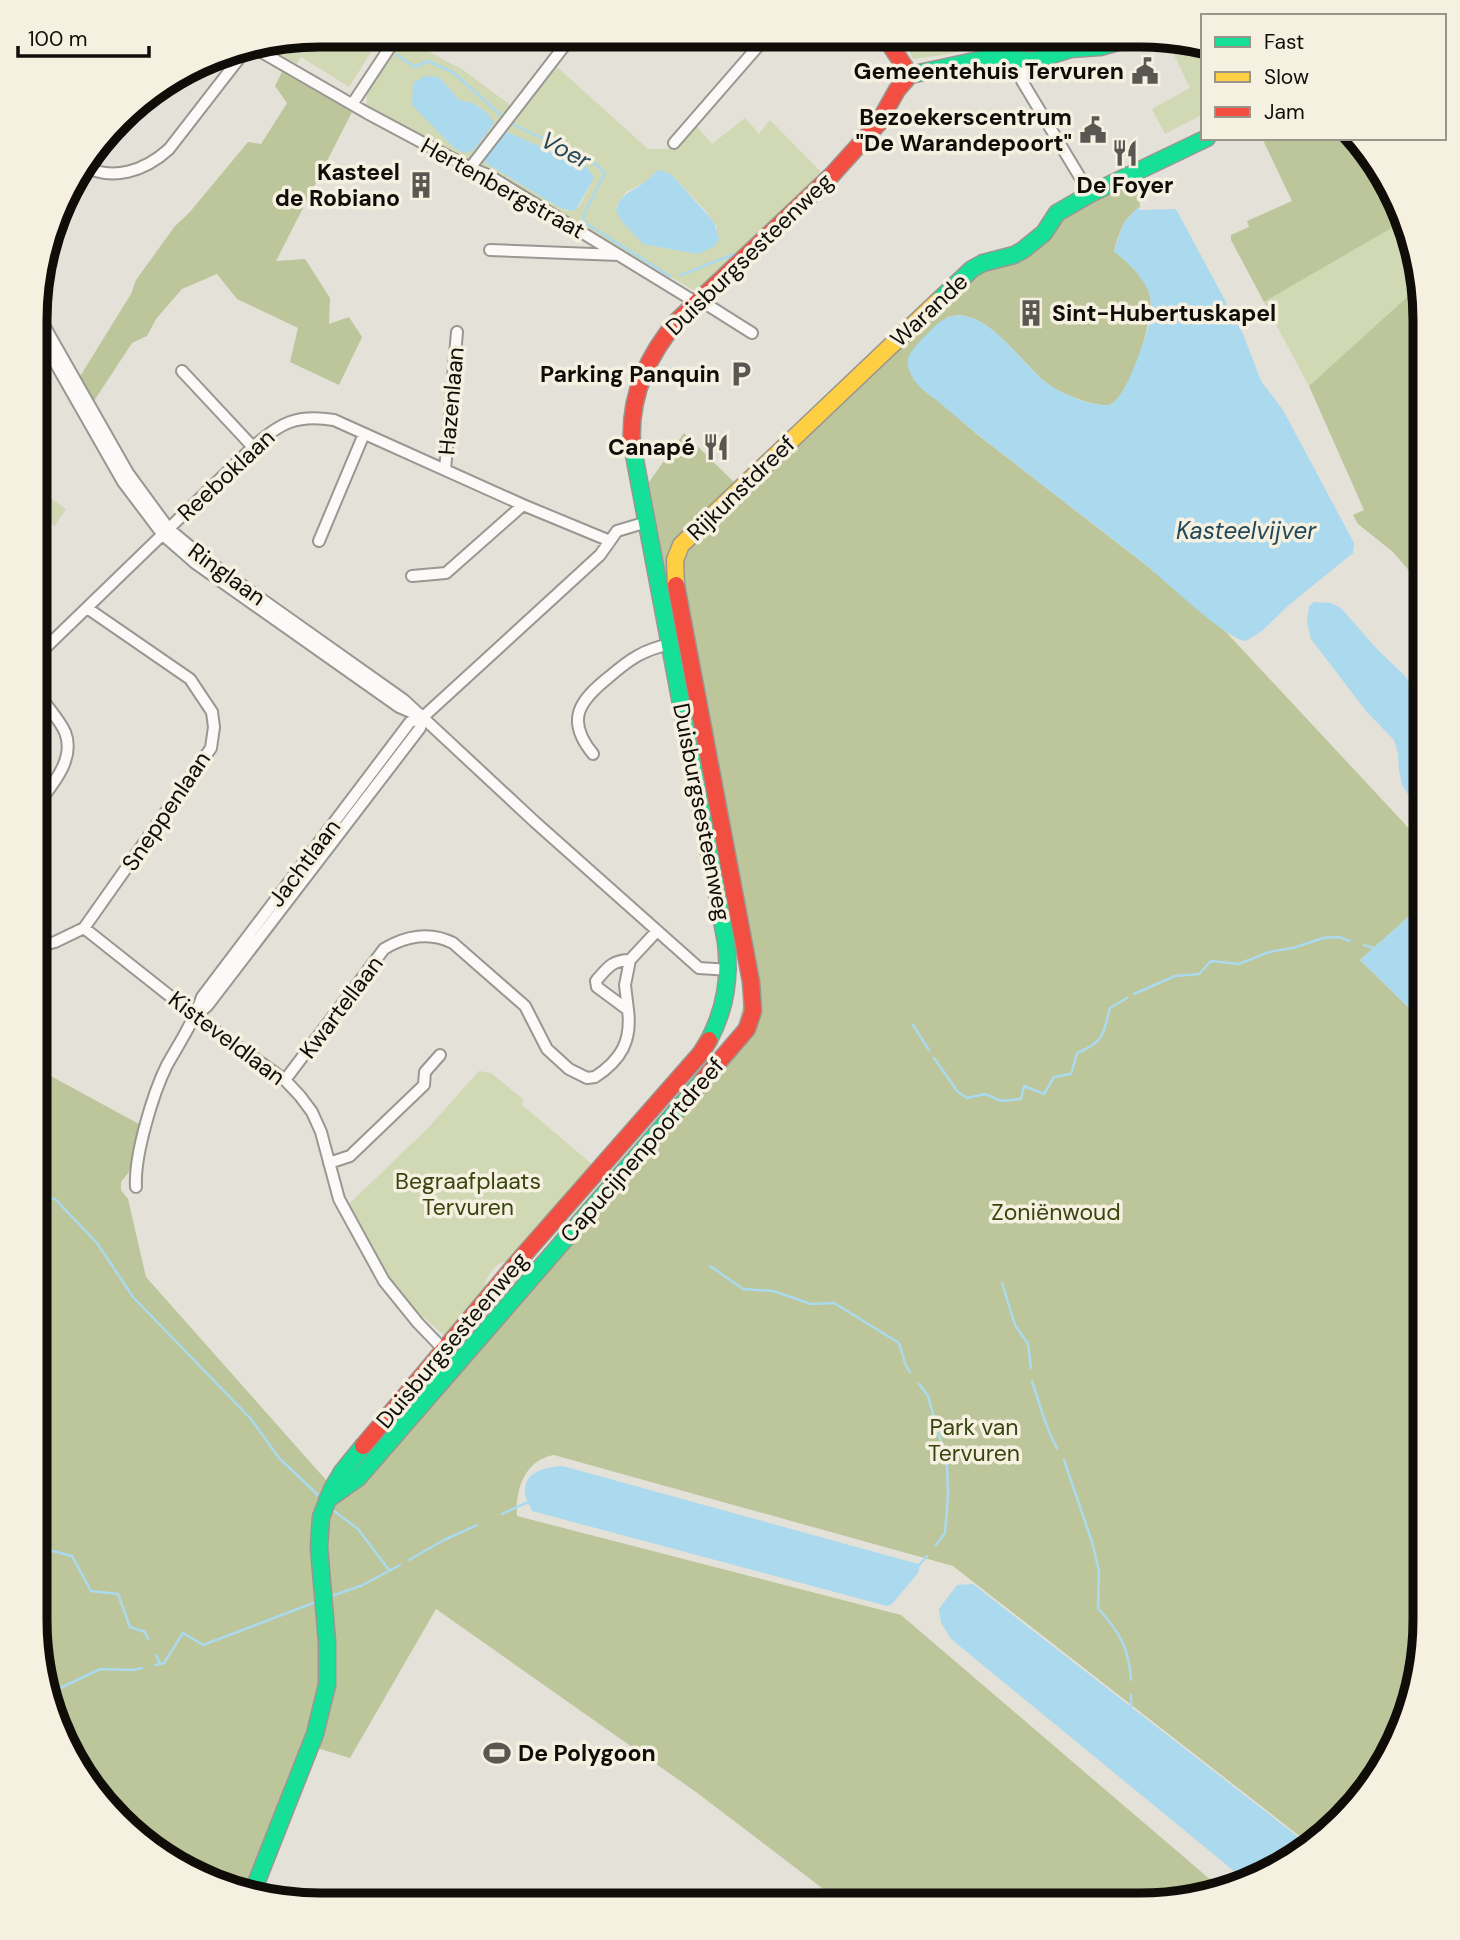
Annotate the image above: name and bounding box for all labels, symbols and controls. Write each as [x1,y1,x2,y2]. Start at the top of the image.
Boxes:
scale bar [18,14,149,58]
legend [1201,14,1446,140]
text: 100 m [28,25,88,53]
text: Fast [1264,28,1304,56]
place label: Gemeentehuis Tervuren [854,56,1124,86]
public building icon: Gemeentehuis Tervuren [1130,56,1160,86]
text: Slow [1264,63,1309,91]
text: Jam [1264,98,1305,126]
place label: Bezoekerscentrum "De Warandepoort" [856,102,1072,158]
public building icon: Bezoekerscentrum "De Warandepoort" [1078,115,1108,145]
water label: Voer [536,124,597,176]
street label: Hertenbergstraat [416,131,590,245]
restaurant icon: De Foyer [1110,138,1140,168]
place label: Kasteel de Robiano [275,157,400,213]
street label: Duisburgsesteenweg [659,166,839,342]
building icon: Kasteel de Robiano [406,170,436,200]
place label: De Foyer [1077,170,1173,200]
street label: Warande [884,267,974,353]
building icon: Sint-Hubertuskapel [1016,298,1046,328]
place label: Sint-Hubertuskapel [1052,298,1276,328]
street label: Hazenlaan [431,346,471,456]
place label: Parking Panquin [540,359,720,389]
parking icon: Parking Panquin [726,359,756,389]
street label: Reeboklaan [171,422,281,528]
street label: Rijkunstdreef [681,429,802,547]
place label: Canapé [608,432,695,462]
restaurant icon: Canapé [701,432,731,462]
water label: Kasteelvijver [1176,515,1317,546]
street label: Ringlaan [182,536,272,612]
street label: Duisburgsesteenweg [666,700,738,924]
street label: Sneppenlaan [115,745,217,877]
street label: Jachtlaan [261,813,347,913]
street label: Kwartellaan [293,950,389,1064]
street label: Kisteveldlaan [163,984,291,1092]
street label: Capucijnenpoortdreef [553,1051,731,1249]
park label: Begraafplaats Tervuren [395,1166,541,1222]
park label: Zoniënwoud [991,1197,1121,1227]
street label: Duisburgsesteenweg [369,1245,535,1434]
park label: Park van Tervuren [928,1412,1020,1468]
sports icon: De Polygoon [482,1738,512,1768]
place label: De Polygoon [518,1738,656,1768]

